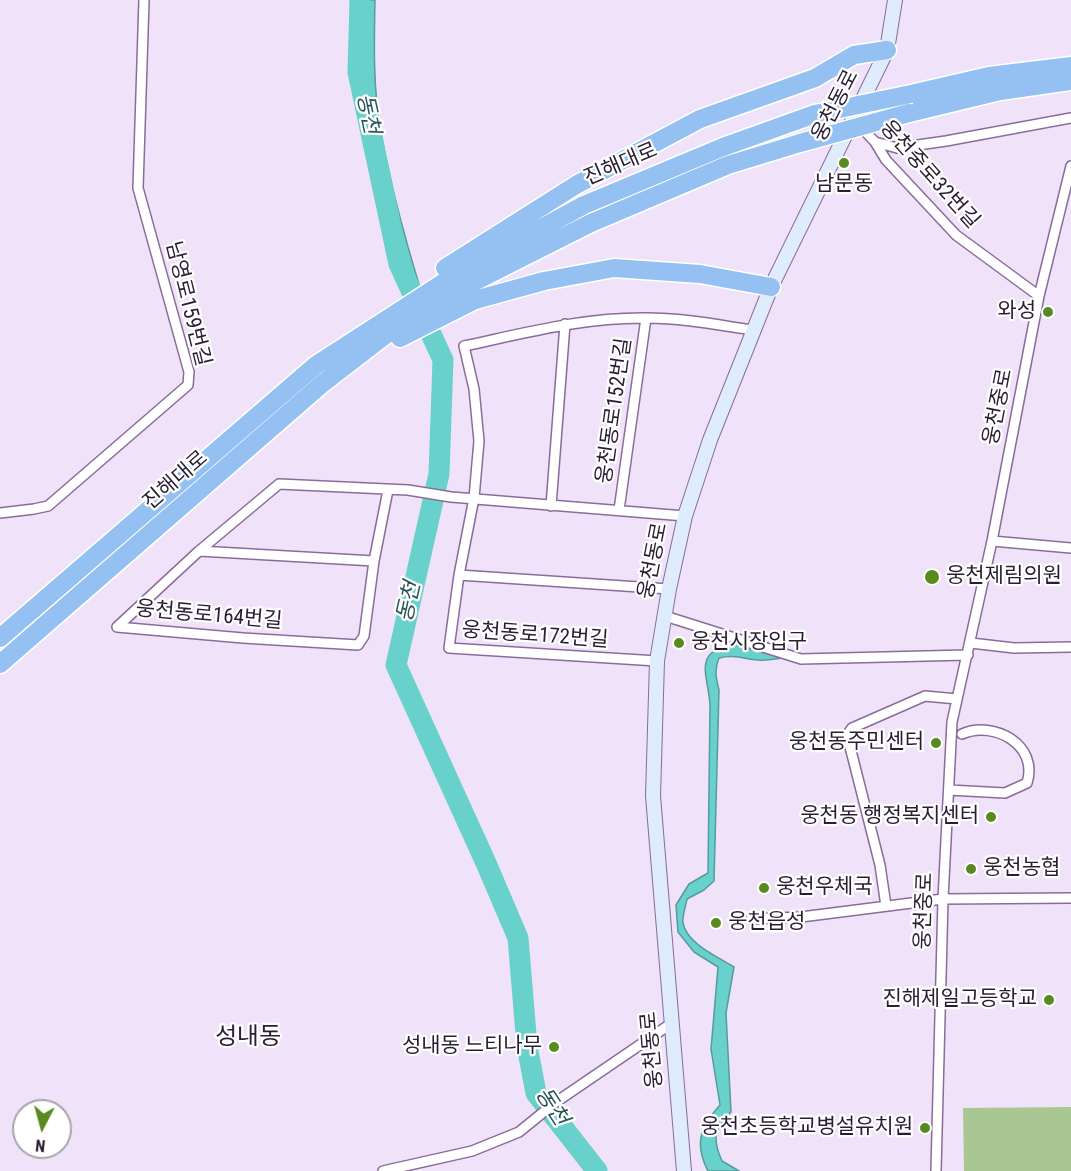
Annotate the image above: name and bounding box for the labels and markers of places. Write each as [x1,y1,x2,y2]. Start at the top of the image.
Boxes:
marker: 남문동 [837,156,851,170]
place label: 남문동 [815,172,873,198]
place label: 와성 [997,299,1036,325]
marker: 와성 [1041,305,1055,319]
place label: 웅천제림의원 [946,564,1062,590]
marker: 웅천제림의원 [923,568,941,586]
place label: 웅천시장입구 [691,630,807,656]
marker: 웅천시장입구 [672,636,686,650]
place label: 웅천동주민센터 [789,730,924,756]
marker: 웅천동주민센터 [929,736,943,750]
place label: 웅천동 행정복지센터 [800,804,979,830]
marker: 웅천동 행정복지센터 [984,810,998,824]
place label: 웅천농협 [983,856,1060,882]
marker: 웅천농협 [964,862,978,876]
place label: 웅천우체국 [776,875,873,901]
marker: 웅천우체국 [757,881,771,895]
place label: 웅천읍성 [728,910,805,936]
marker: 웅천읍성 [709,916,723,930]
place label: 진해제일고등학교 [882,987,1037,1013]
marker: 진해제일고등학교 [1042,993,1056,1007]
place label: 성내동 느티나무 [402,1034,542,1060]
marker: 성내동 느티나무 [547,1040,561,1054]
place label: 웅천초등학교병설유치원 [700,1115,913,1141]
marker: 웅천초등학교병설유치원 [918,1121,932,1135]

